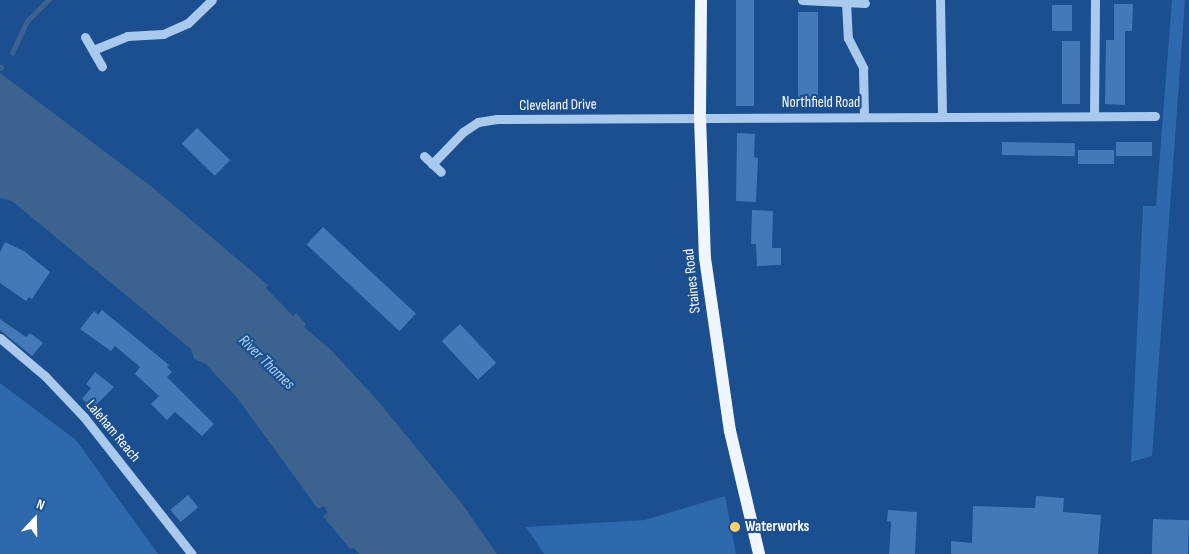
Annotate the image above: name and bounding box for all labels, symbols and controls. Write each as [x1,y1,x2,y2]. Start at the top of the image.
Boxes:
street label: Northfield Road [782,94,860,112]
street label: Cleveland Drive [519,95,597,115]
street label: Staines Road [680,248,704,314]
water label: River Thames [234,332,298,394]
street label: Laleham Reach [82,396,144,466]
north arrow [10,494,60,544]
text: N [34,495,47,514]
place label: Waterworks [745,518,809,536]
marker: Waterworks [729,521,741,533]

